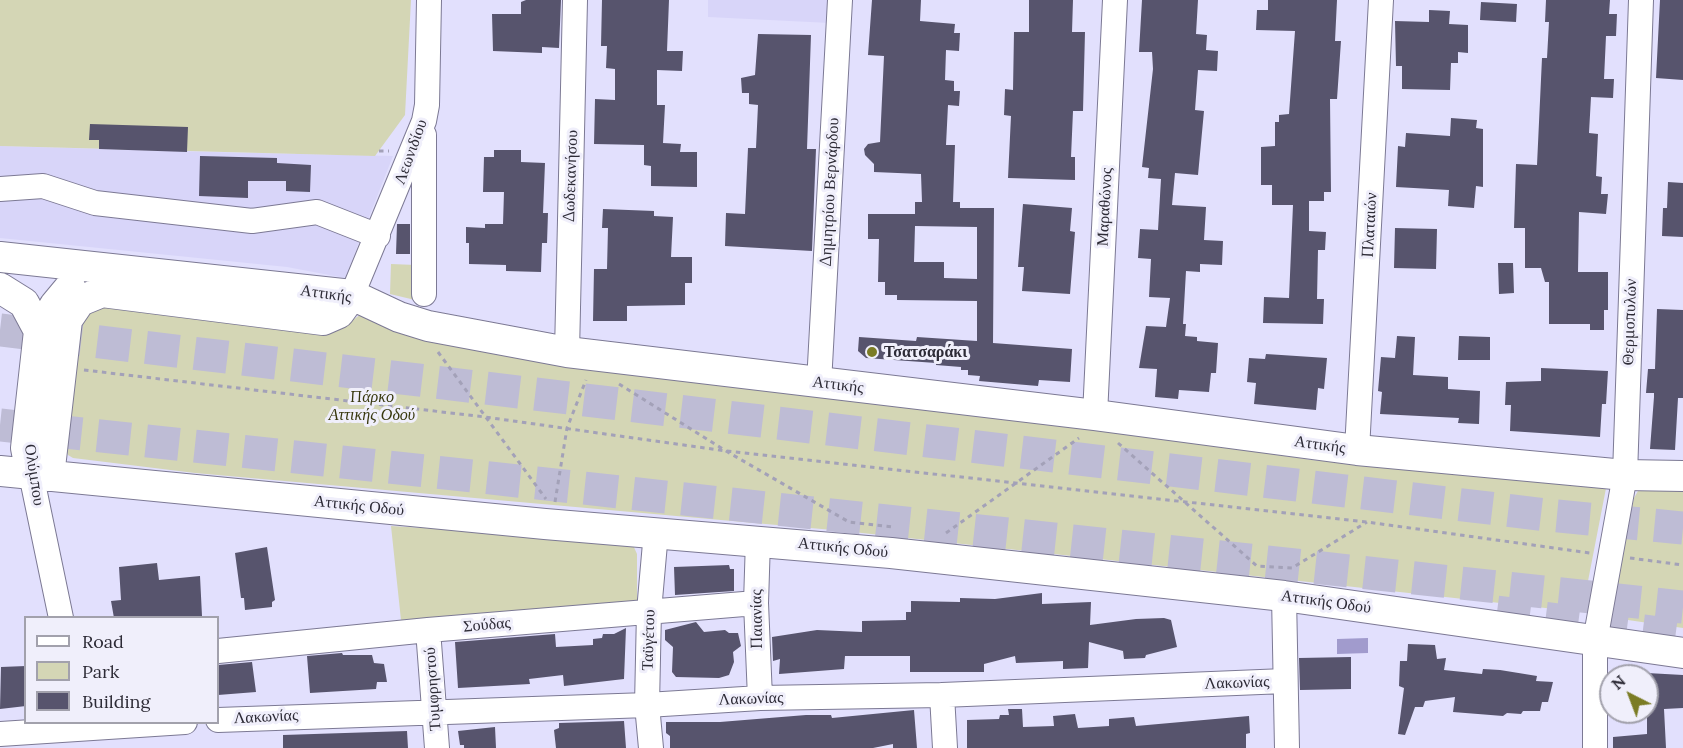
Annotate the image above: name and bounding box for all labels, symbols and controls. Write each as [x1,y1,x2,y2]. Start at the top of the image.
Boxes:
street label: Λεωνιδίου [390,117,432,187]
street label: Δημητρίου Βερνάρδου [817,117,843,267]
street label: Δωδεκανήσου [560,129,582,223]
street label: Μαραθώνος [1093,167,1117,247]
street label: Πλαταιών [1359,192,1381,258]
street label: Θερμοπυλών [1619,278,1641,366]
street label: Αττικής [299,281,353,307]
place label: Τσατσαράκι [884,342,967,362]
marker: Τσατσαράκι [865,345,879,359]
street label: Αττικής [811,372,865,398]
park label: Πάρκο Αττικής Οδού [329,387,415,425]
street label: Αττικής [1293,432,1347,458]
street label: Ολύμπου [20,443,48,507]
street label: Αττικής Οδού [313,492,405,520]
street label: Αττικής Οδού [797,534,889,562]
street label: Αττικής Οδού [1280,586,1372,618]
street label: Παιανίας [747,589,767,649]
street label: Ταϋγέτου [638,609,660,671]
street label: Σούδας [463,613,511,637]
legend [24,616,219,724]
text: Road [82,630,124,653]
street label: Τυμφρηστού [420,646,446,732]
text: Park [82,660,119,683]
north arrow [1599,664,1659,724]
text: N [1607,671,1630,694]
street label: Λακωνίας [1204,672,1270,694]
street label: Λακωνίας [718,688,784,710]
text: Building [82,690,150,713]
street label: Λακωνίας [233,706,299,728]

